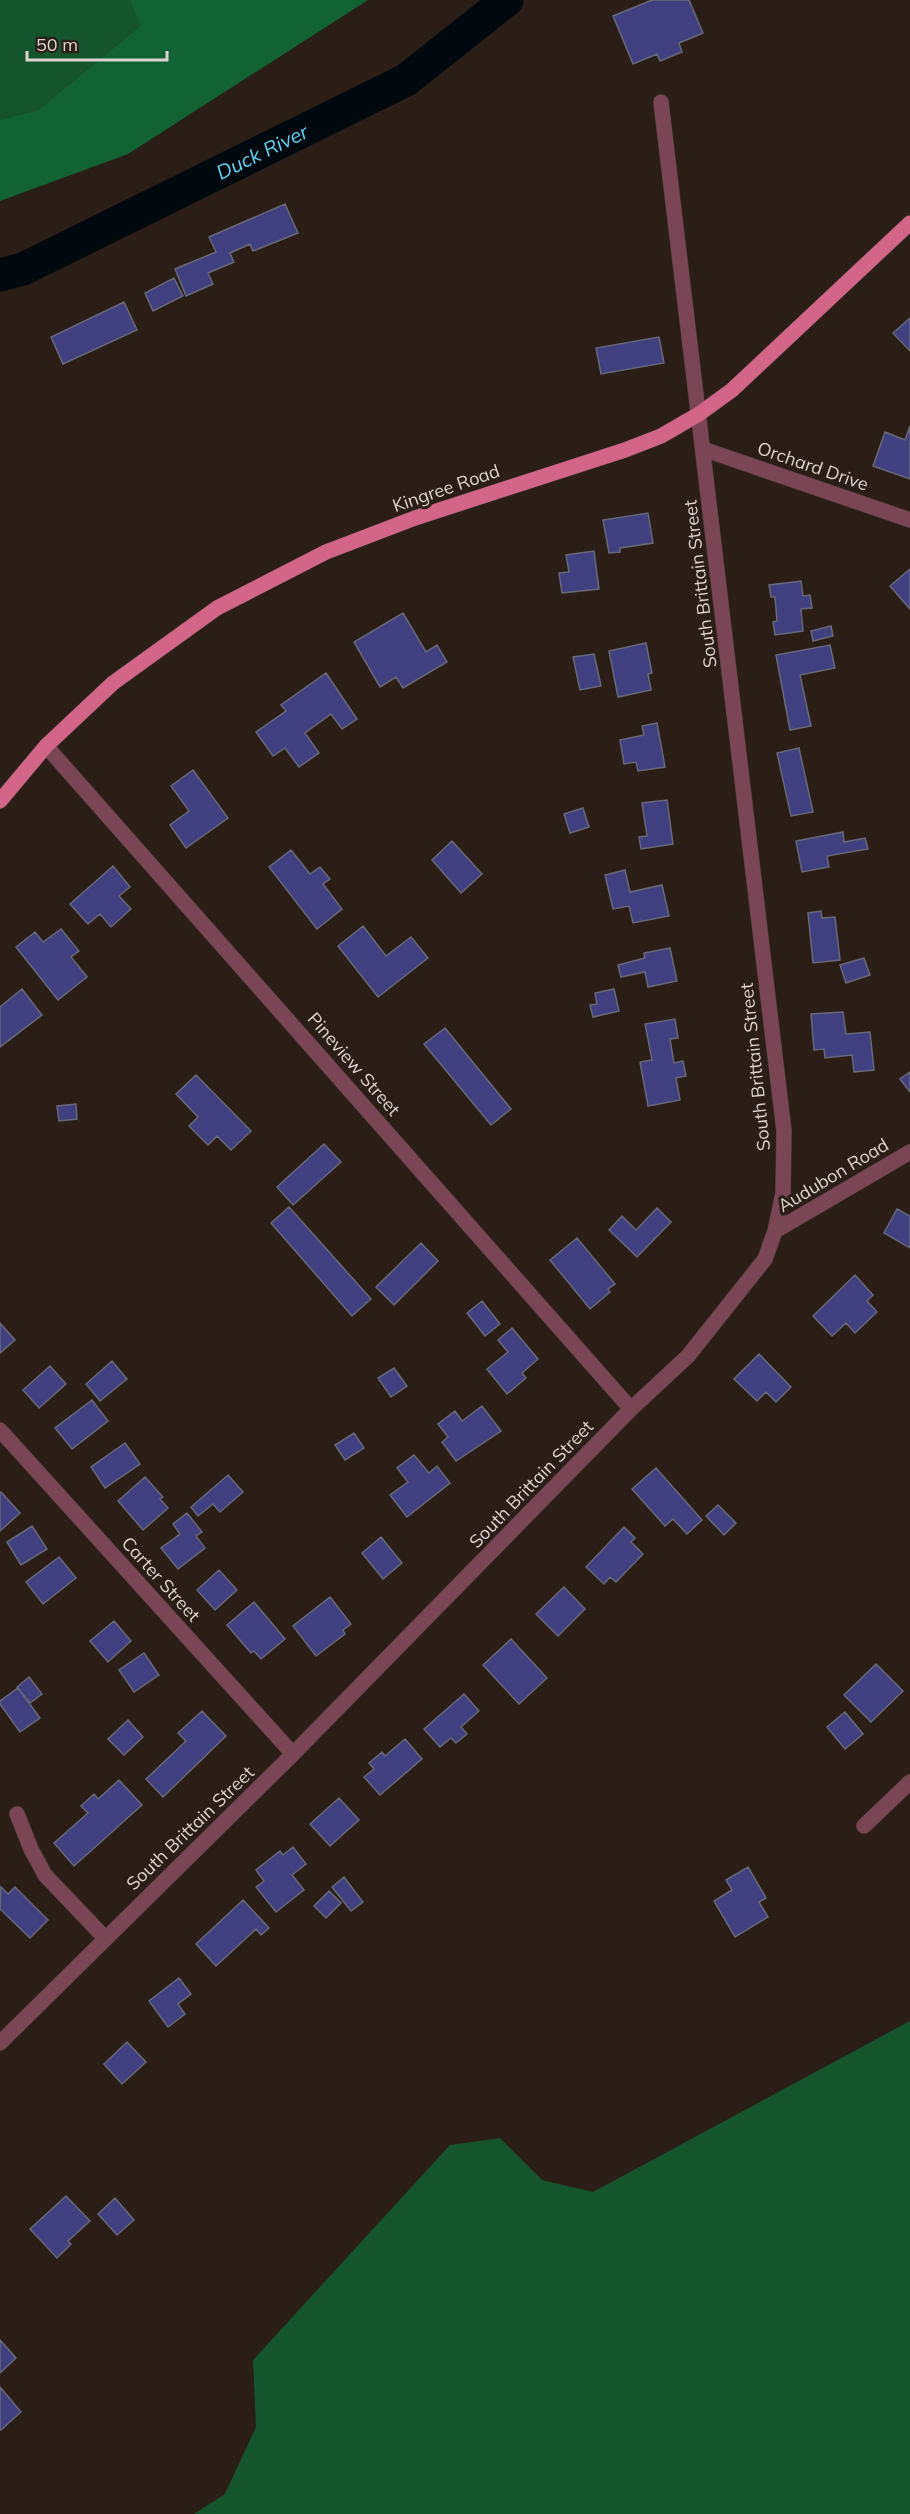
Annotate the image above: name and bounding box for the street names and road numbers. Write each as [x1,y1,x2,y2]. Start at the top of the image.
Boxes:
street label: Orchard Drive [754,436,872,496]
street label: Kingree Road [389,459,503,517]
street label: South Brittain Street [678,499,722,669]
street label: South Brittain Street [735,982,775,1152]
street label: Pineview Street [303,1007,405,1121]
street label: Audubon Road [773,1133,893,1217]
street label: South Brittain Street [464,1415,598,1553]
street label: Carter Street [117,1532,205,1626]
street label: South Brittain Street [121,1761,259,1895]

